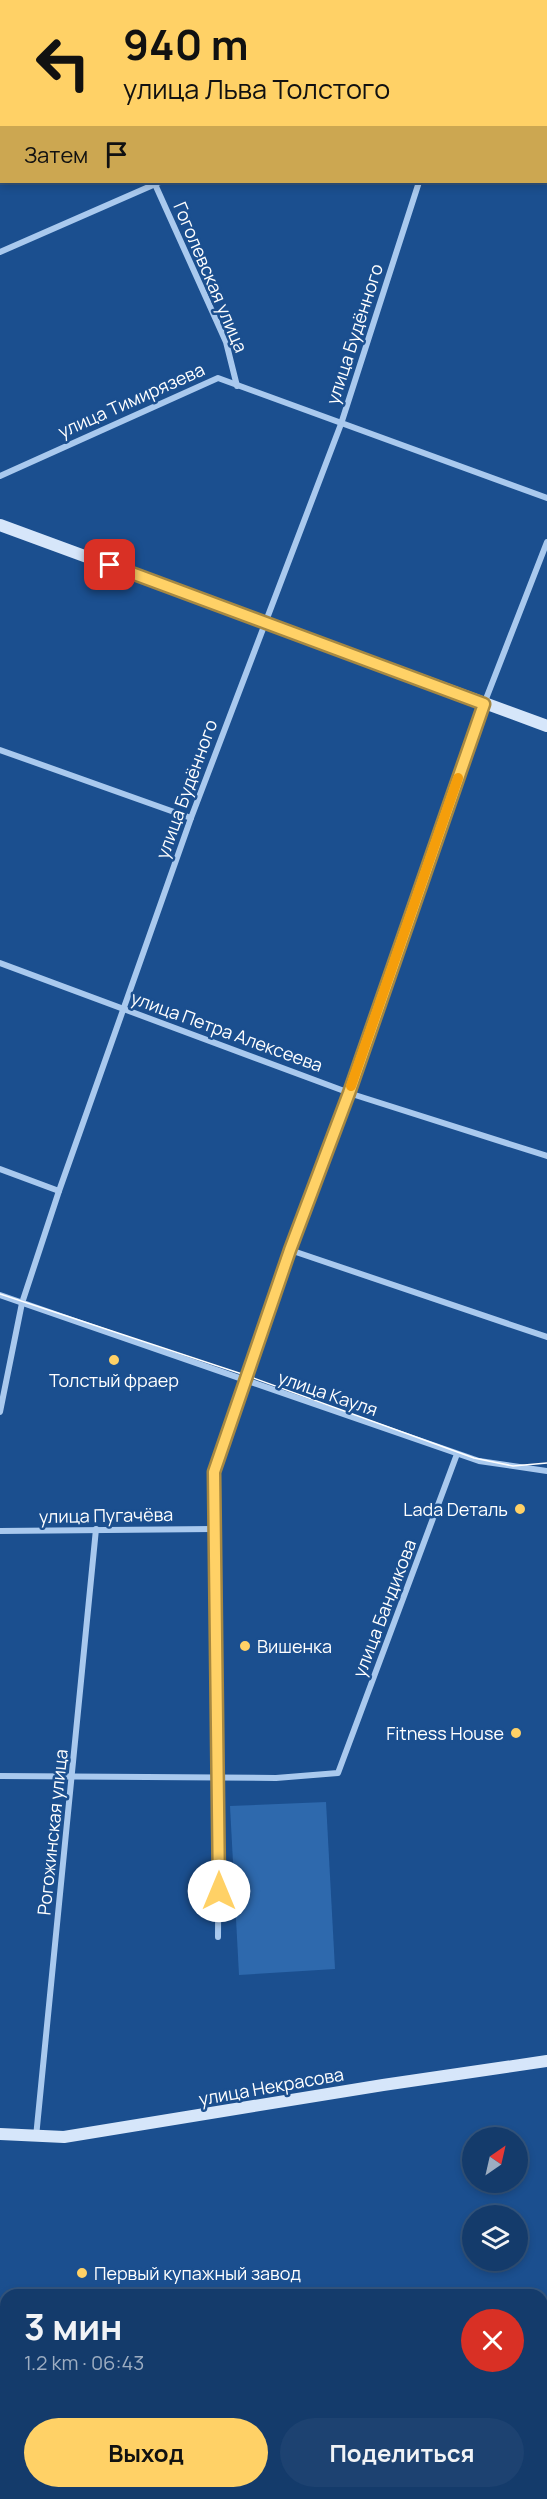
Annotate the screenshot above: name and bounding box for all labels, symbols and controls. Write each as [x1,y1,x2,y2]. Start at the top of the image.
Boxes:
text: 940 m [123,15,248,73]
icon: left [24,24,102,102]
text: улица Льва Толстого [123,70,390,107]
icon: arrive [100,138,133,171]
text: Затем [24,140,88,170]
street label: Гоголевская улица [168,198,254,356]
street label: улица Будённого [320,261,388,407]
street label: улица Тимирязева [54,357,208,443]
pin [84,539,135,590]
icon: arrive [93,548,126,581]
street label: улица Будённого [150,716,222,862]
street label: улица Петра Алексеева [128,985,326,1077]
marker: Толстый фраер [107,1353,121,1367]
street label: улица Кауля [275,1365,381,1421]
place label: Толстый фраер [49,1368,179,1392]
place label: Lada Dеталь [403,1497,508,1521]
street label: улица Пугачёва [39,1502,173,1528]
marker: Lada Dеталь [513,1502,527,1516]
street label: улица Бандикова [347,1536,421,1680]
place label: Вишенка [257,1634,332,1658]
marker: Вишенка [238,1639,252,1653]
place label: Fitness House [386,1721,504,1745]
marker: Fitness House [509,1726,523,1740]
street label: Рогожинская улица [31,1748,73,1916]
position arrow [187,1859,251,1923]
street label: улица Некрасова [197,2061,345,2111]
north arrow [462,2127,528,2193]
map controls [462,2127,528,2271]
button: layers [462,2205,528,2271]
place label: Первый купажный завод [94,2261,301,2285]
marker: Первый купажный завод [75,2266,89,2280]
text: 3 мин [24,2302,123,2351]
button: close [461,2309,524,2372]
text: 1.2 km · 06:43 [24,2349,144,2376]
button: Выход [24,2418,268,2487]
button: Поделиться [280,2418,524,2487]

